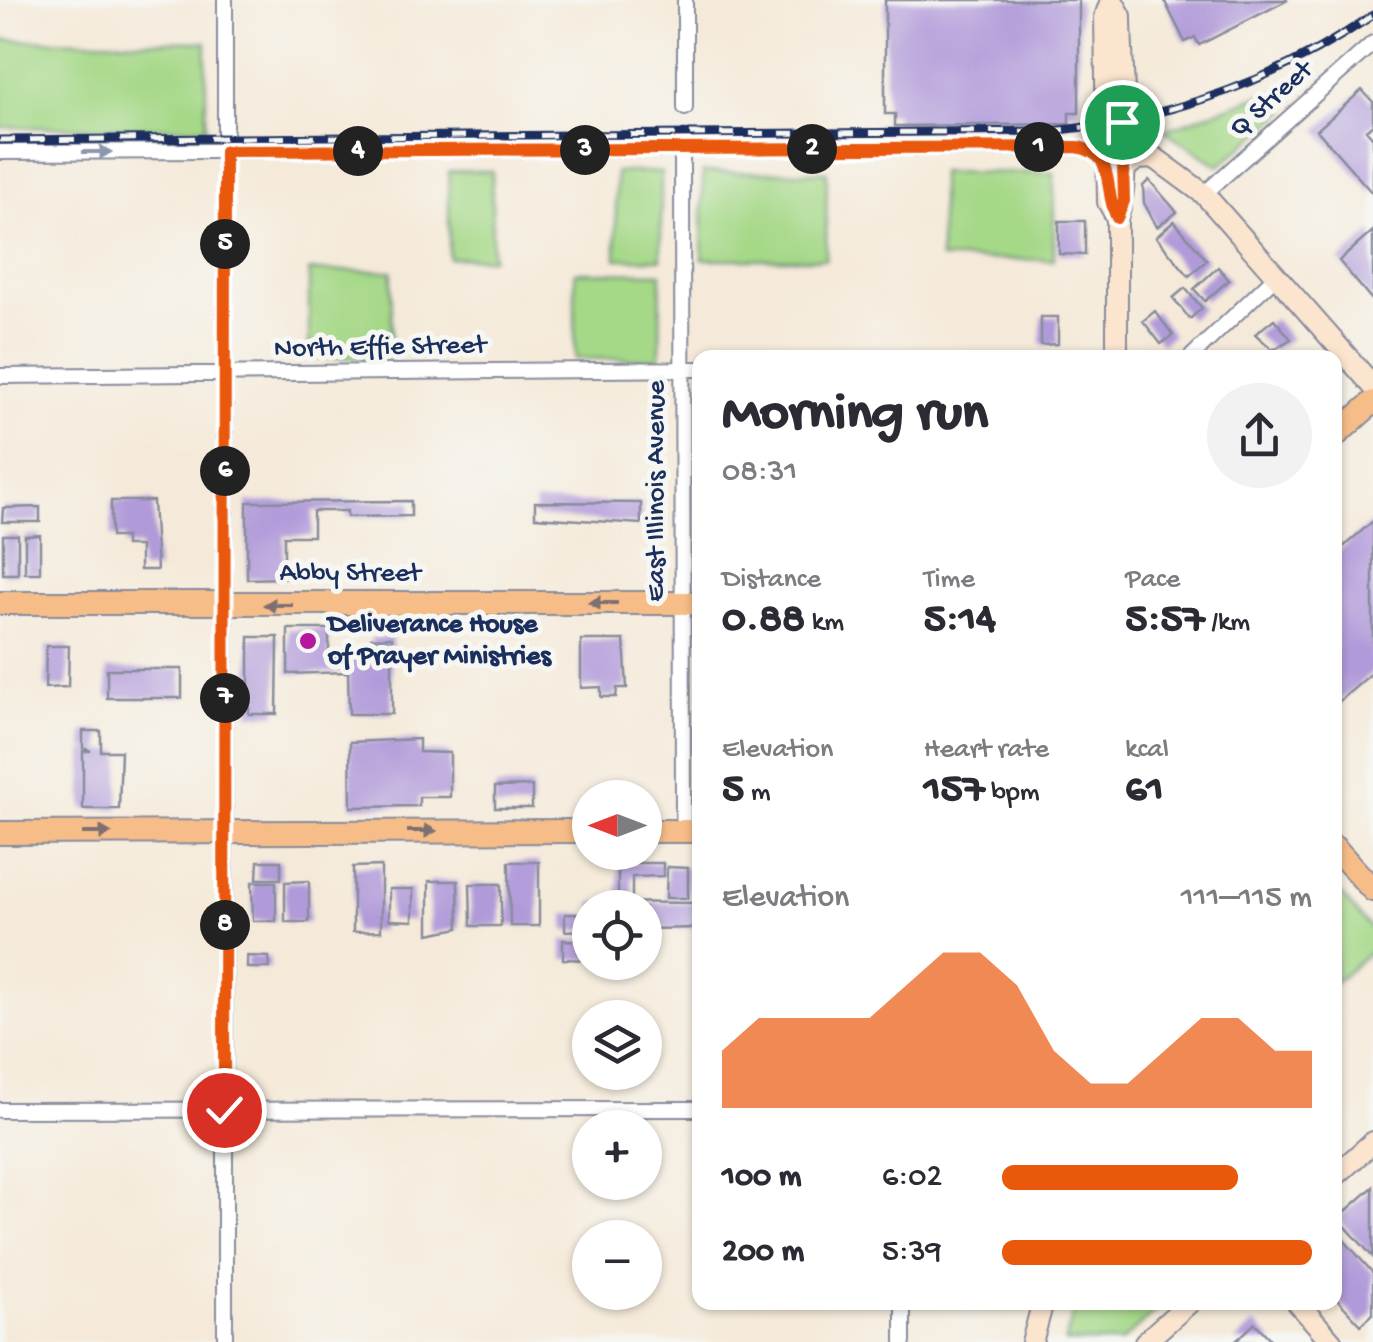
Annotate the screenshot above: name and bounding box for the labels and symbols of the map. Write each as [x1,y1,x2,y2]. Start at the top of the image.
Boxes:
street label: Q Street [1224,53,1322,146]
pin [1080,80,1165,165]
pin: 1 [1014,122,1064,172]
pin: 2 [787,124,837,174]
pin: 3 [560,125,610,175]
pin: 4 [333,126,383,176]
one-way arrow [82,144,114,160]
pin: 5 [200,219,250,269]
street label: North Effie Street [274,330,489,366]
street label: East Illinois Avenue [641,380,674,602]
pin: 6 [200,446,250,496]
street label: Abby Street [279,558,423,591]
one-way arrow [586,596,618,612]
one-way arrow [261,597,293,613]
place label: Deliverance House of Prayer Ministries [325,609,552,674]
marker: Deliverance House of Prayer Ministries [297,630,319,652]
pin: 7 [200,673,250,723]
north arrow [572,780,662,870]
one-way arrow [407,823,439,839]
one-way arrow [82,825,114,841]
pin: 8 [200,900,250,950]
pin [182,1068,267,1153]

